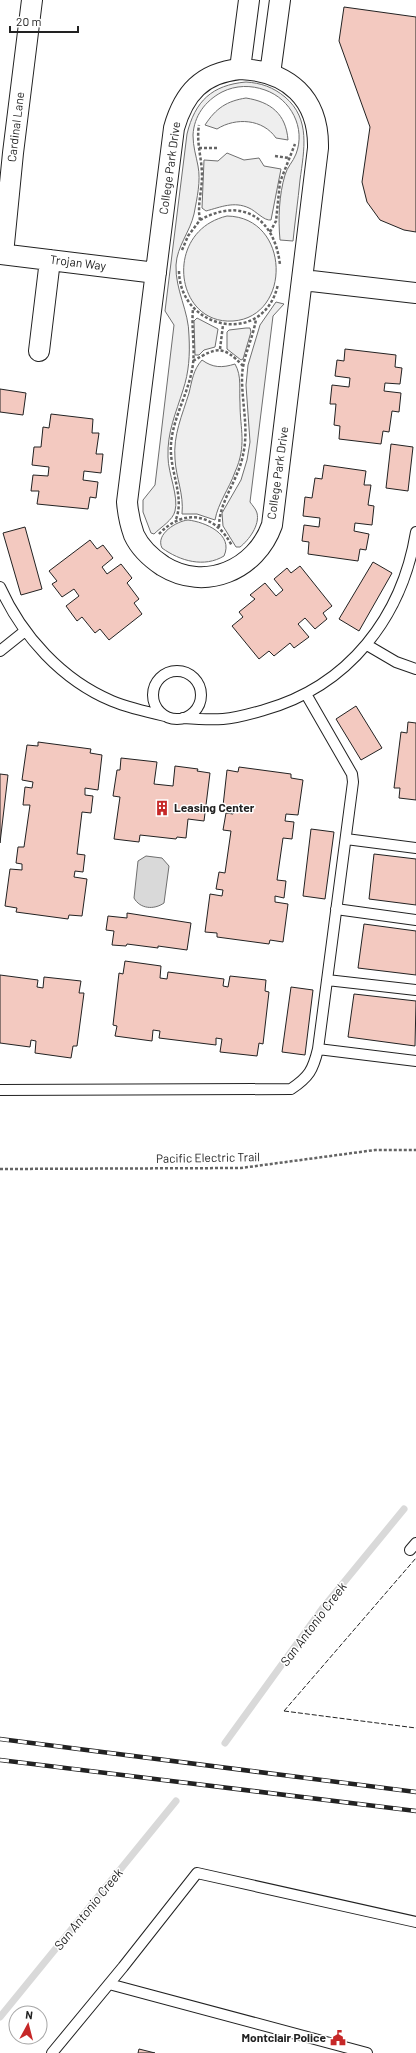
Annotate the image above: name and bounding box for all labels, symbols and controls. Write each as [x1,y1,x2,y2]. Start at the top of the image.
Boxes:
scale bar [10,8,78,34]
text: 20 m [16,14,42,28]
street label: Cardinal Lane [4,91,26,163]
street label: College Park Drive [156,121,182,215]
street label: Trojan Way [49,252,107,272]
street label: College Park Drive [264,426,290,520]
building icon: Leasing Center [153,799,171,817]
place label: Leasing Center [174,800,255,814]
street label: Pacific Electric Trail [156,1149,260,1165]
water label: San Antonio Creek [276,1578,350,1669]
water label: San Antonio Creek [50,1864,126,1953]
north arrow [8,2005,48,2045]
text: N [25,2008,34,2021]
public building icon: Montclair Police [329,2029,347,2047]
place label: Montclair Police [242,2030,326,2044]

